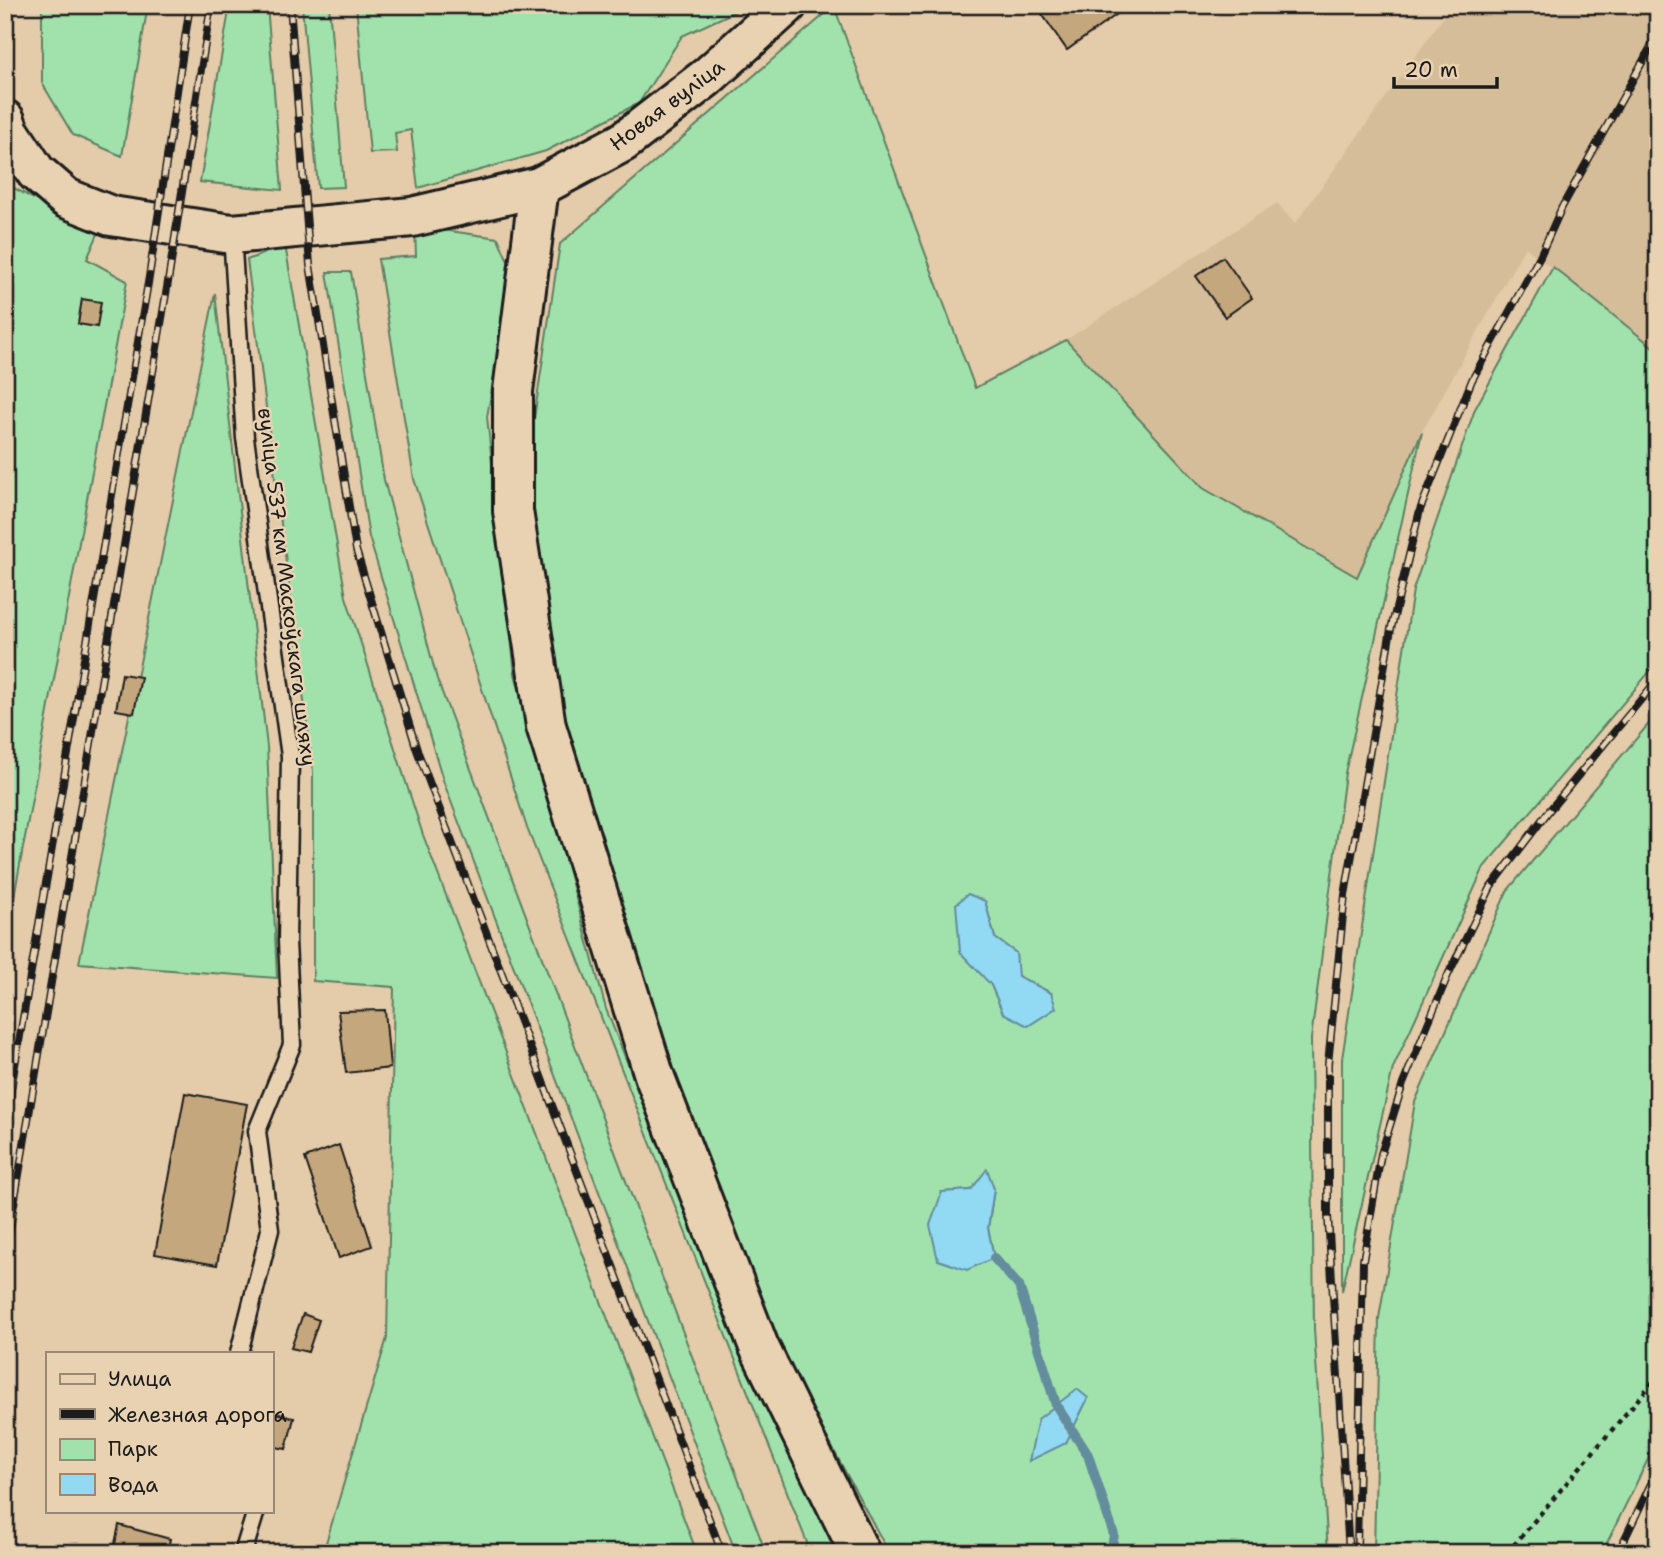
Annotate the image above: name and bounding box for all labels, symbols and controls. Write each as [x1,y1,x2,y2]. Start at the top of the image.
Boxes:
scale bar [1394,46,1497,90]
street label: Новая вуліца [604,52,730,158]
text: 20 m [1404,56,1458,84]
street label: вуліца 537 км Маскоўскага шляху [251,406,323,768]
legend [46,1352,273,1512]
text: Улица [108,1365,171,1393]
text: Железная дорога [108,1401,287,1429]
text: Парк [108,1435,158,1463]
text: Вода [108,1471,158,1499]

